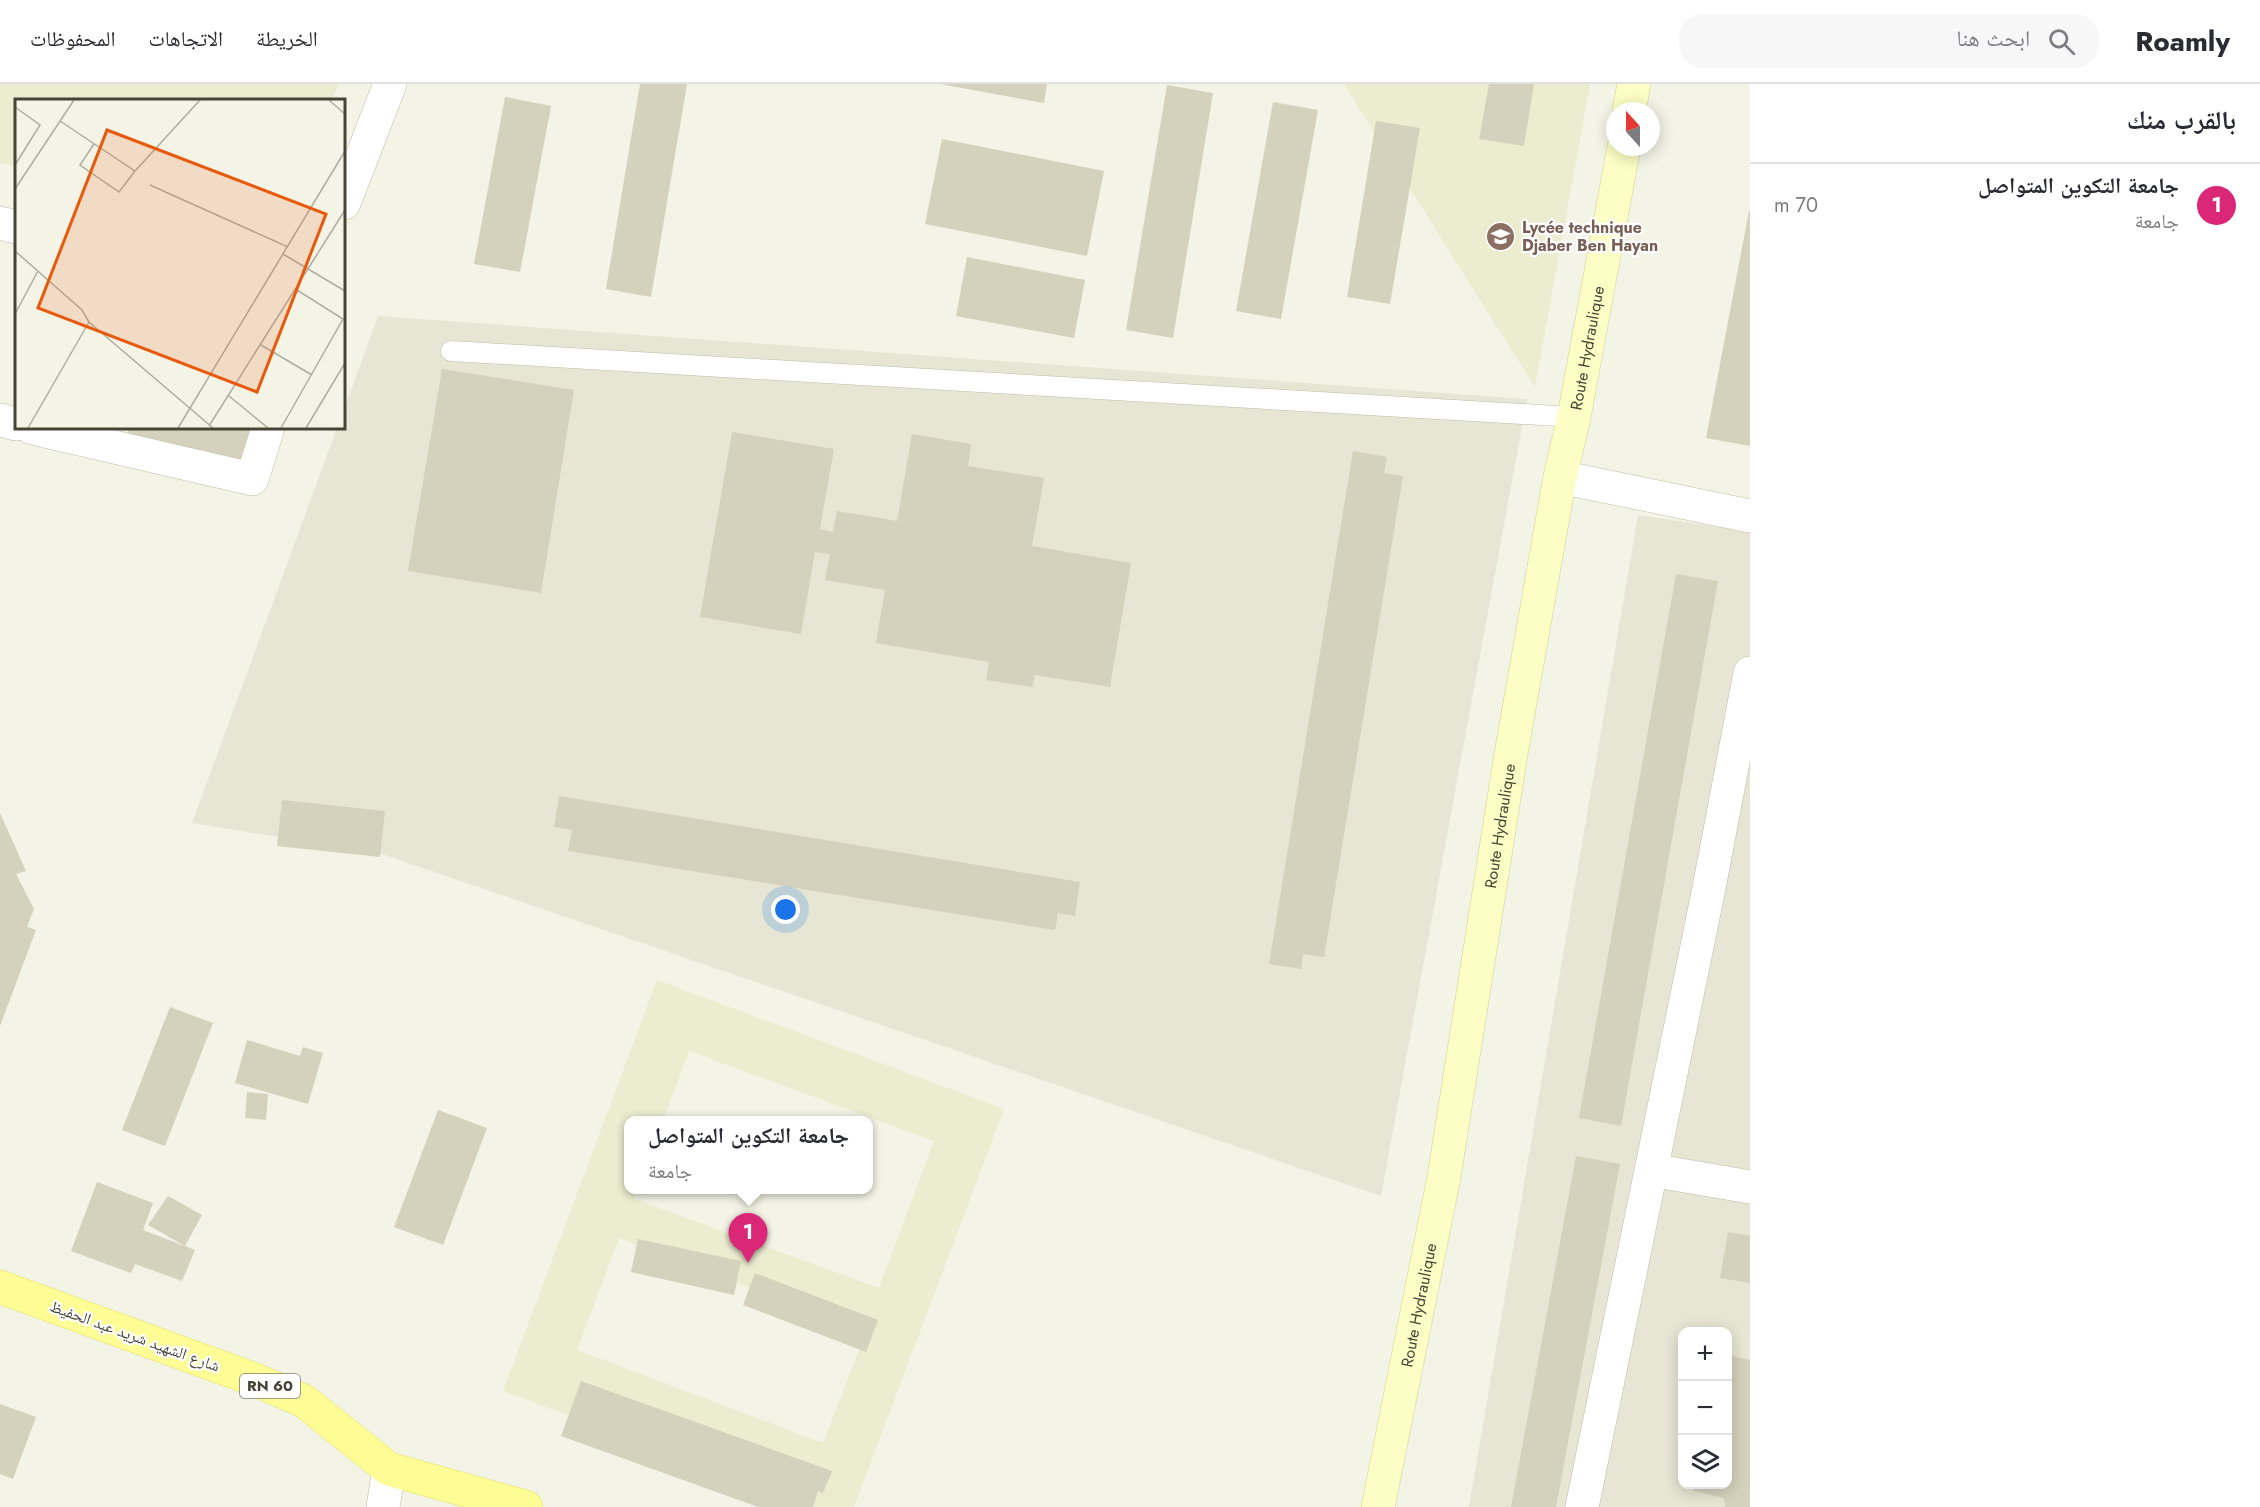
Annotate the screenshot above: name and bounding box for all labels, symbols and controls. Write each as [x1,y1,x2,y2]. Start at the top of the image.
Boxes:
search box [1679,14,2099,68]
text: Roamly [2135,21,2230,62]
text: ابحث هنا [1956,22,2030,54]
text: المحفوظات [30,24,115,54]
text: الاتجاهات [148,24,223,54]
text: الخريطة [256,24,318,54]
icon: search [2045,25,2078,58]
inset map [15,99,345,429]
text: بالقرب منك [2127,101,2236,139]
north arrow [1606,102,1660,156]
text: جامعة التكوين المتواصل [1978,169,2179,201]
text: 70 m [1774,191,1818,220]
text: 1 [2211,191,2222,220]
text: جامعة [2135,207,2179,236]
place label: Lycée technique Djaber Ben Hayan [1522,216,1658,257]
school or university icon: Lycée technique Djaber Ben Hayan [1485,220,1517,252]
street label: Route Hydraulique [1564,284,1610,412]
street label: Route Hydraulique [1478,762,1521,890]
your location [771,895,800,924]
popup [624,1116,873,1194]
text: جامعة التكوين المتواصل [648,1119,849,1151]
text: جامعة [648,1157,692,1186]
pin: 1 [728,1214,768,1263]
street label: Route Hydraulique [1395,1241,1442,1369]
street label: شارع الشهيد شريد عبد الحفيظ [47,1294,223,1378]
map controls [1678,1327,1732,1489]
button: + [1678,1327,1732,1381]
road number: RN 60 [240,1374,300,1398]
button: − [1678,1381,1732,1435]
button: layers [1678,1435,1732,1489]

